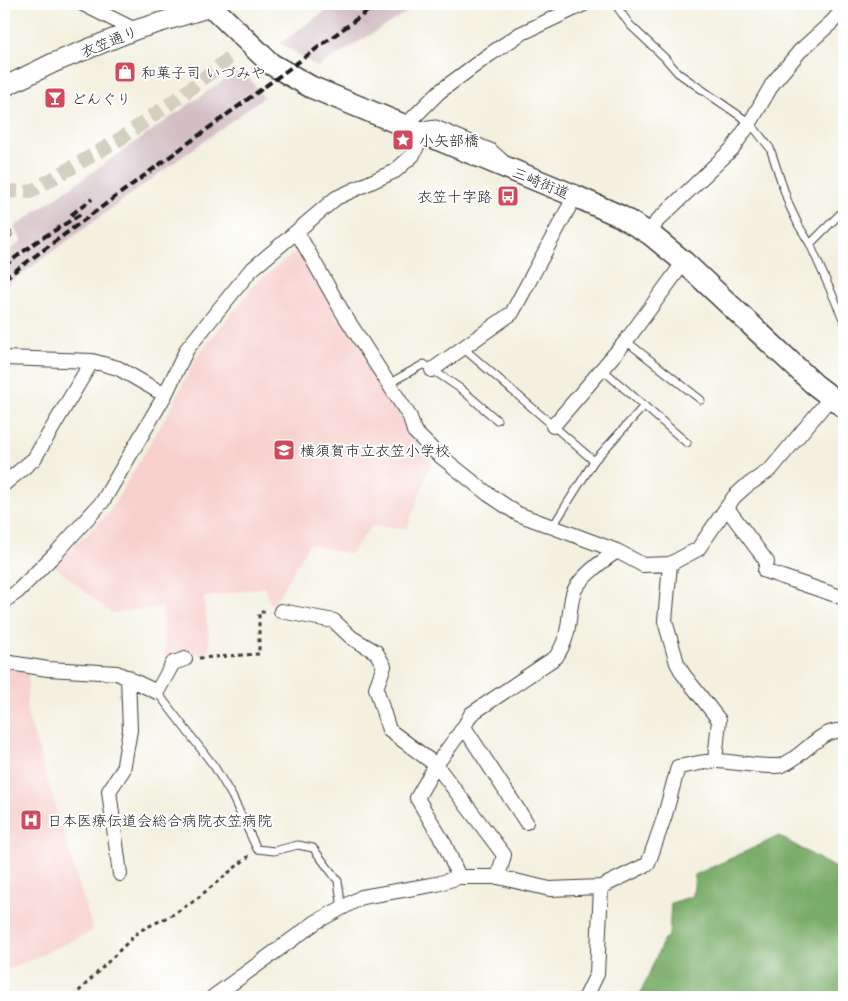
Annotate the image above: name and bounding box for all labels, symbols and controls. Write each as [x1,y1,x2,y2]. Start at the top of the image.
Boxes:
street label: 衣笠通り [77,20,141,62]
shop icon: 和菓子司 いづみや [113,60,137,84]
place label: 和菓子司 いづみや [141,62,266,82]
bar icon: どんぐり [43,86,67,110]
place label: どんぐり [71,88,131,108]
place icon: 小矢部橋 [391,128,415,152]
place label: 小矢部橋 [419,130,479,150]
street label: 三崎街道 [509,161,573,203]
bus stop icon: 衣笠十字路 [496,184,520,208]
place label: 衣笠十字路 [417,186,492,206]
school or university icon: 横須賀市立衣笠小学校 [272,438,296,462]
place label: 横須賀市立衣笠小学校 [300,440,450,460]
hospital icon: 日本医療伝道会総合病院衣笠病院 [19,808,43,832]
place label: 日本医療伝道会総合病院衣笠病院 [47,810,272,830]

